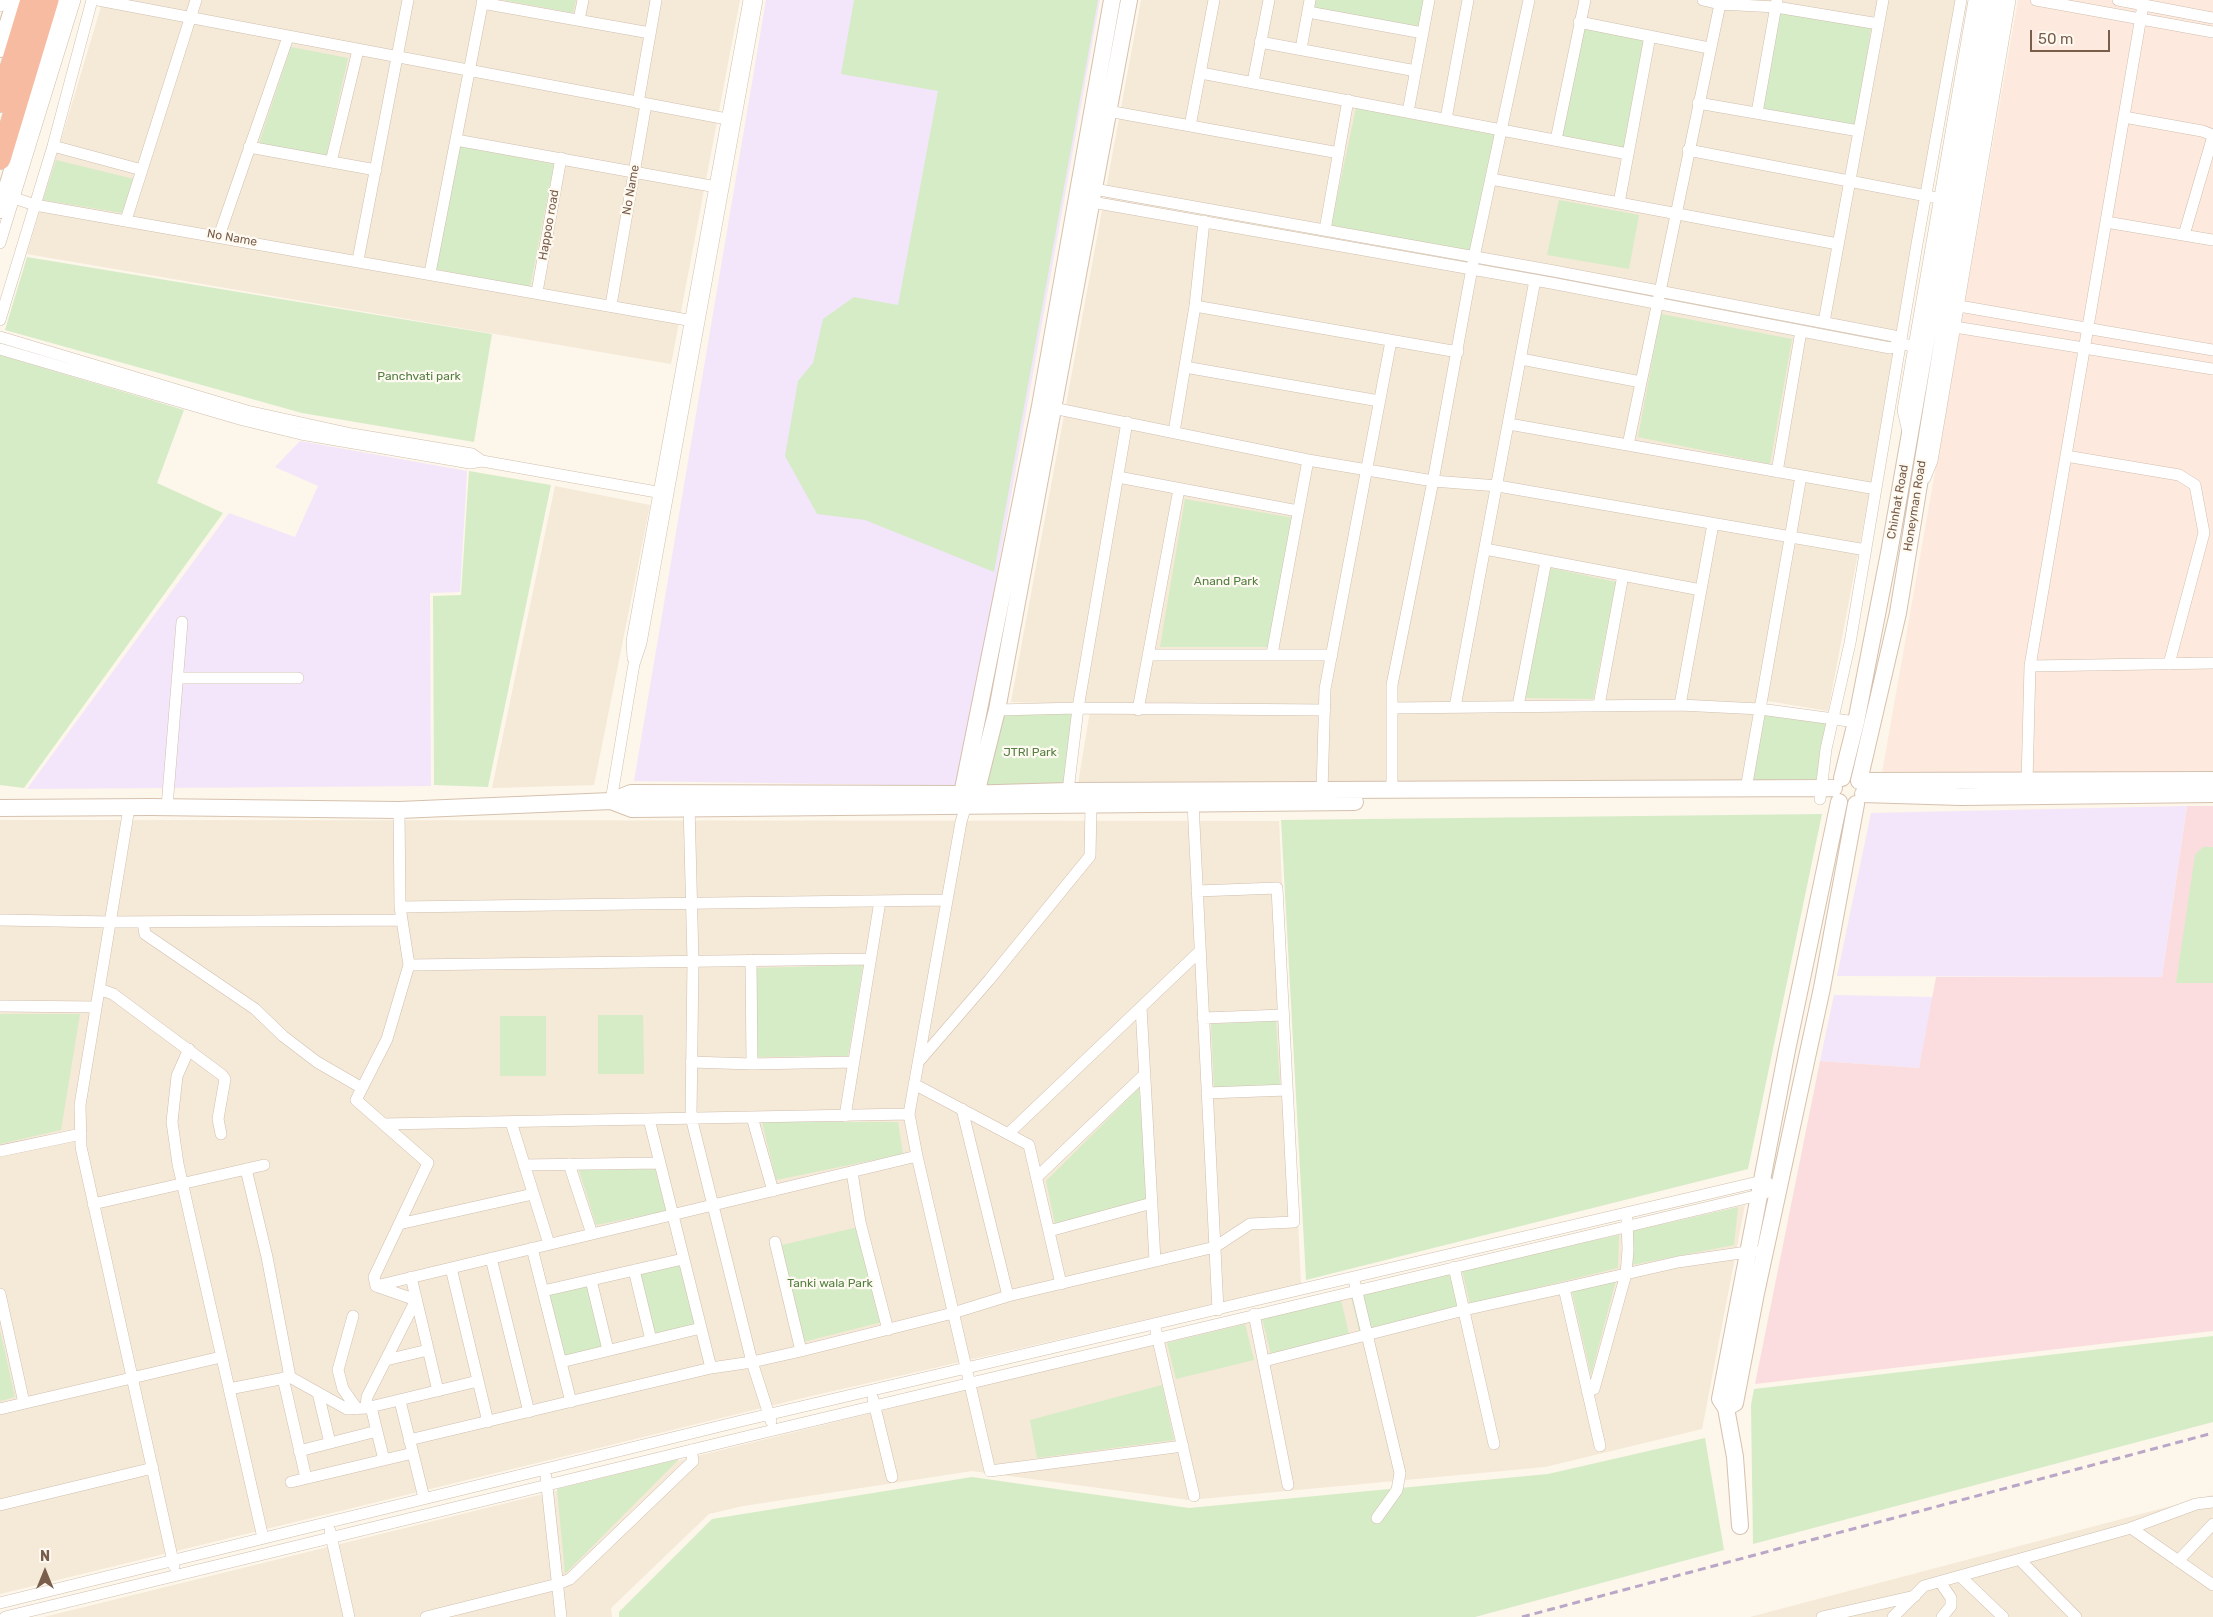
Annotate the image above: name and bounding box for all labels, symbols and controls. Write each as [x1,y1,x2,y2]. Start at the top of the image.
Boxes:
scale bar [2033,20,2113,52]
text: 50 m [2038,30,2073,48]
street label: No Name [620,164,642,216]
street label: Happoo road [536,189,562,261]
street label: No Name [206,227,258,249]
park label: Panchvati park [377,370,461,384]
street label: Honeyman Road [1901,460,1929,552]
street label: Chinhat Road [1884,464,1912,540]
park label: Anand Park [1194,575,1258,589]
park label: JTRI Park [1003,746,1057,760]
park label: Tanki wala Park [787,1277,873,1291]
north arrow [20,1547,70,1597]
text: N [40,1548,50,1565]

